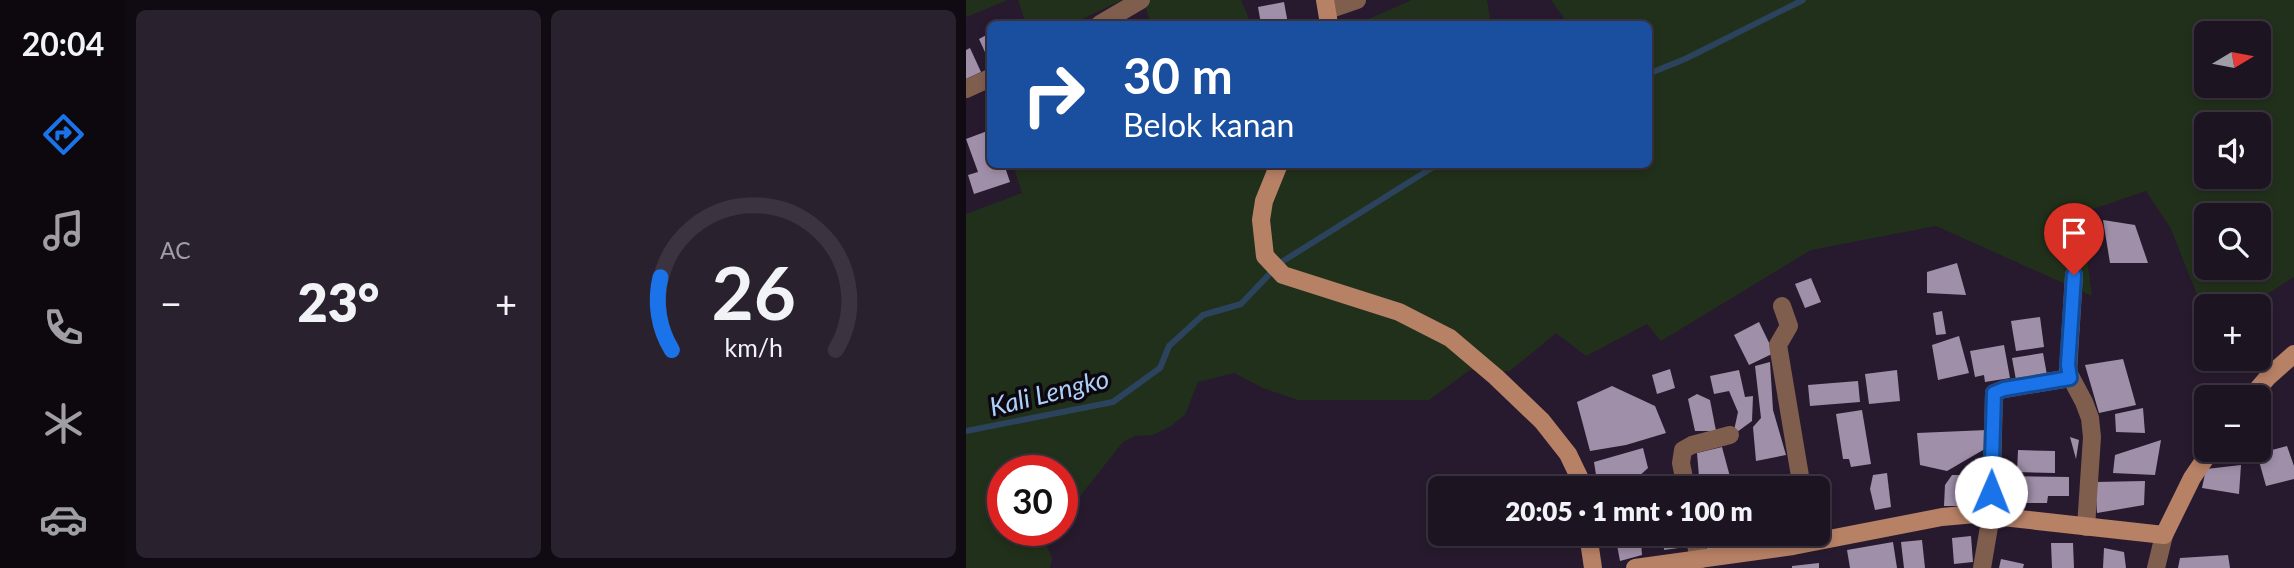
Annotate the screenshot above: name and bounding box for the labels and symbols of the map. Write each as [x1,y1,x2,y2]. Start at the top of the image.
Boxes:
north arrow [2194,21,2272,98]
pin [2044,203,2104,275]
water label: Kali Lengko [986,362,1112,422]
speed limit sign: 30 [987,455,1078,546]
position arrow [1954,455,2028,529]

